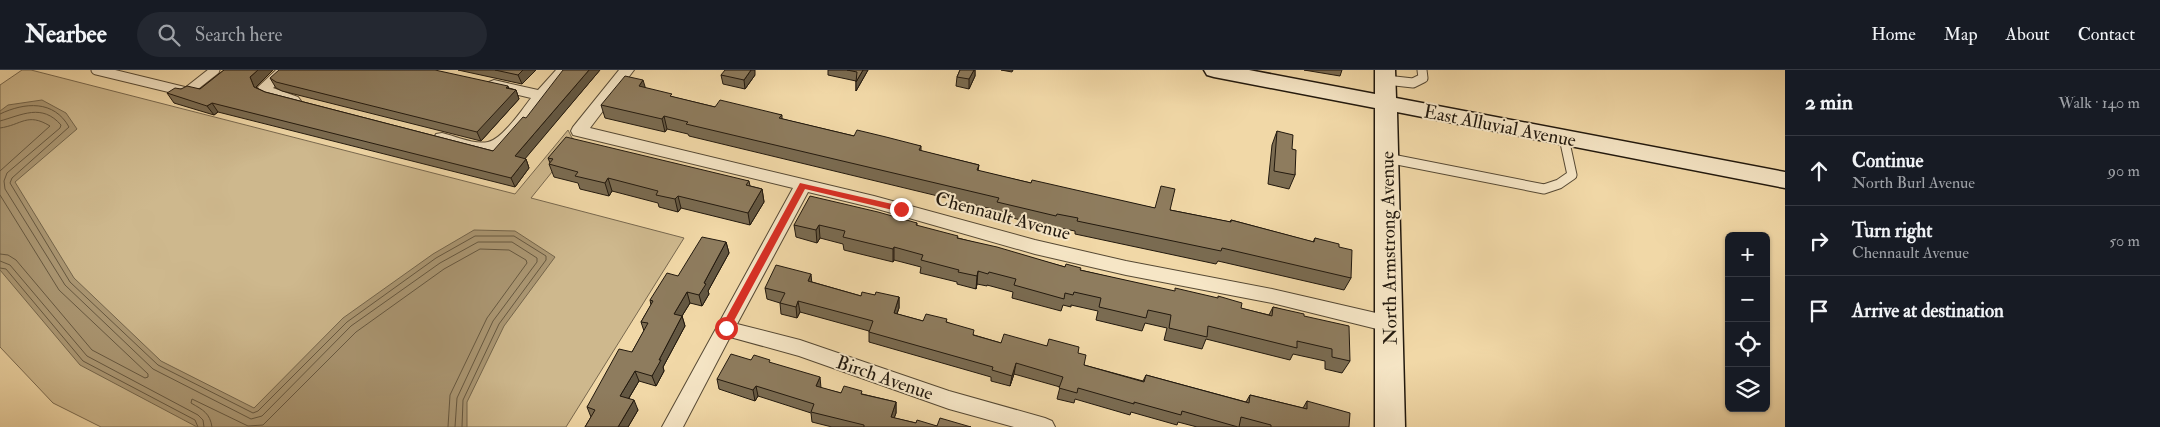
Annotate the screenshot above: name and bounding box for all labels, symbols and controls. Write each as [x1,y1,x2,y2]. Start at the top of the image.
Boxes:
search box [137,12,487,57]
text: Nearbee [25,19,107,50]
icon: search [155,21,183,49]
text: Search here [195,23,282,47]
text: Home [1871,23,1916,46]
text: Map [1944,23,1978,46]
text: About [2006,23,2050,46]
text: Contact [2078,23,2135,46]
text: 2 min [1805,89,1853,116]
text: Walk · 140 m [2059,93,2140,113]
street label: East Alluvial Avenue [1422,99,1578,153]
text: Continue [1852,149,1923,173]
street label: North Armstrong Avenue [1375,151,1403,345]
icon: ahead [1805,157,1833,185]
text: 90 m [2108,161,2140,181]
text: North Burl Avenue [1852,173,1975,193]
street label: Chennault Avenue [933,186,1073,246]
route end [890,198,913,221]
text: Turn right [1852,219,1932,243]
icon: right [1805,227,1833,255]
text: 50 m [2109,231,2140,251]
map controls [1725,232,1770,412]
button: + [1725,232,1770,277]
text: Chennault Avenue [1852,243,1969,263]
button: − [1725,277,1770,322]
icon: arrive [1805,297,1833,325]
text: Arrive at destination [1852,299,2004,323]
route start [715,317,738,340]
button: locate [1725,322,1770,367]
street label: Birch Avenue [833,350,936,406]
button: layers [1725,367,1770,412]

